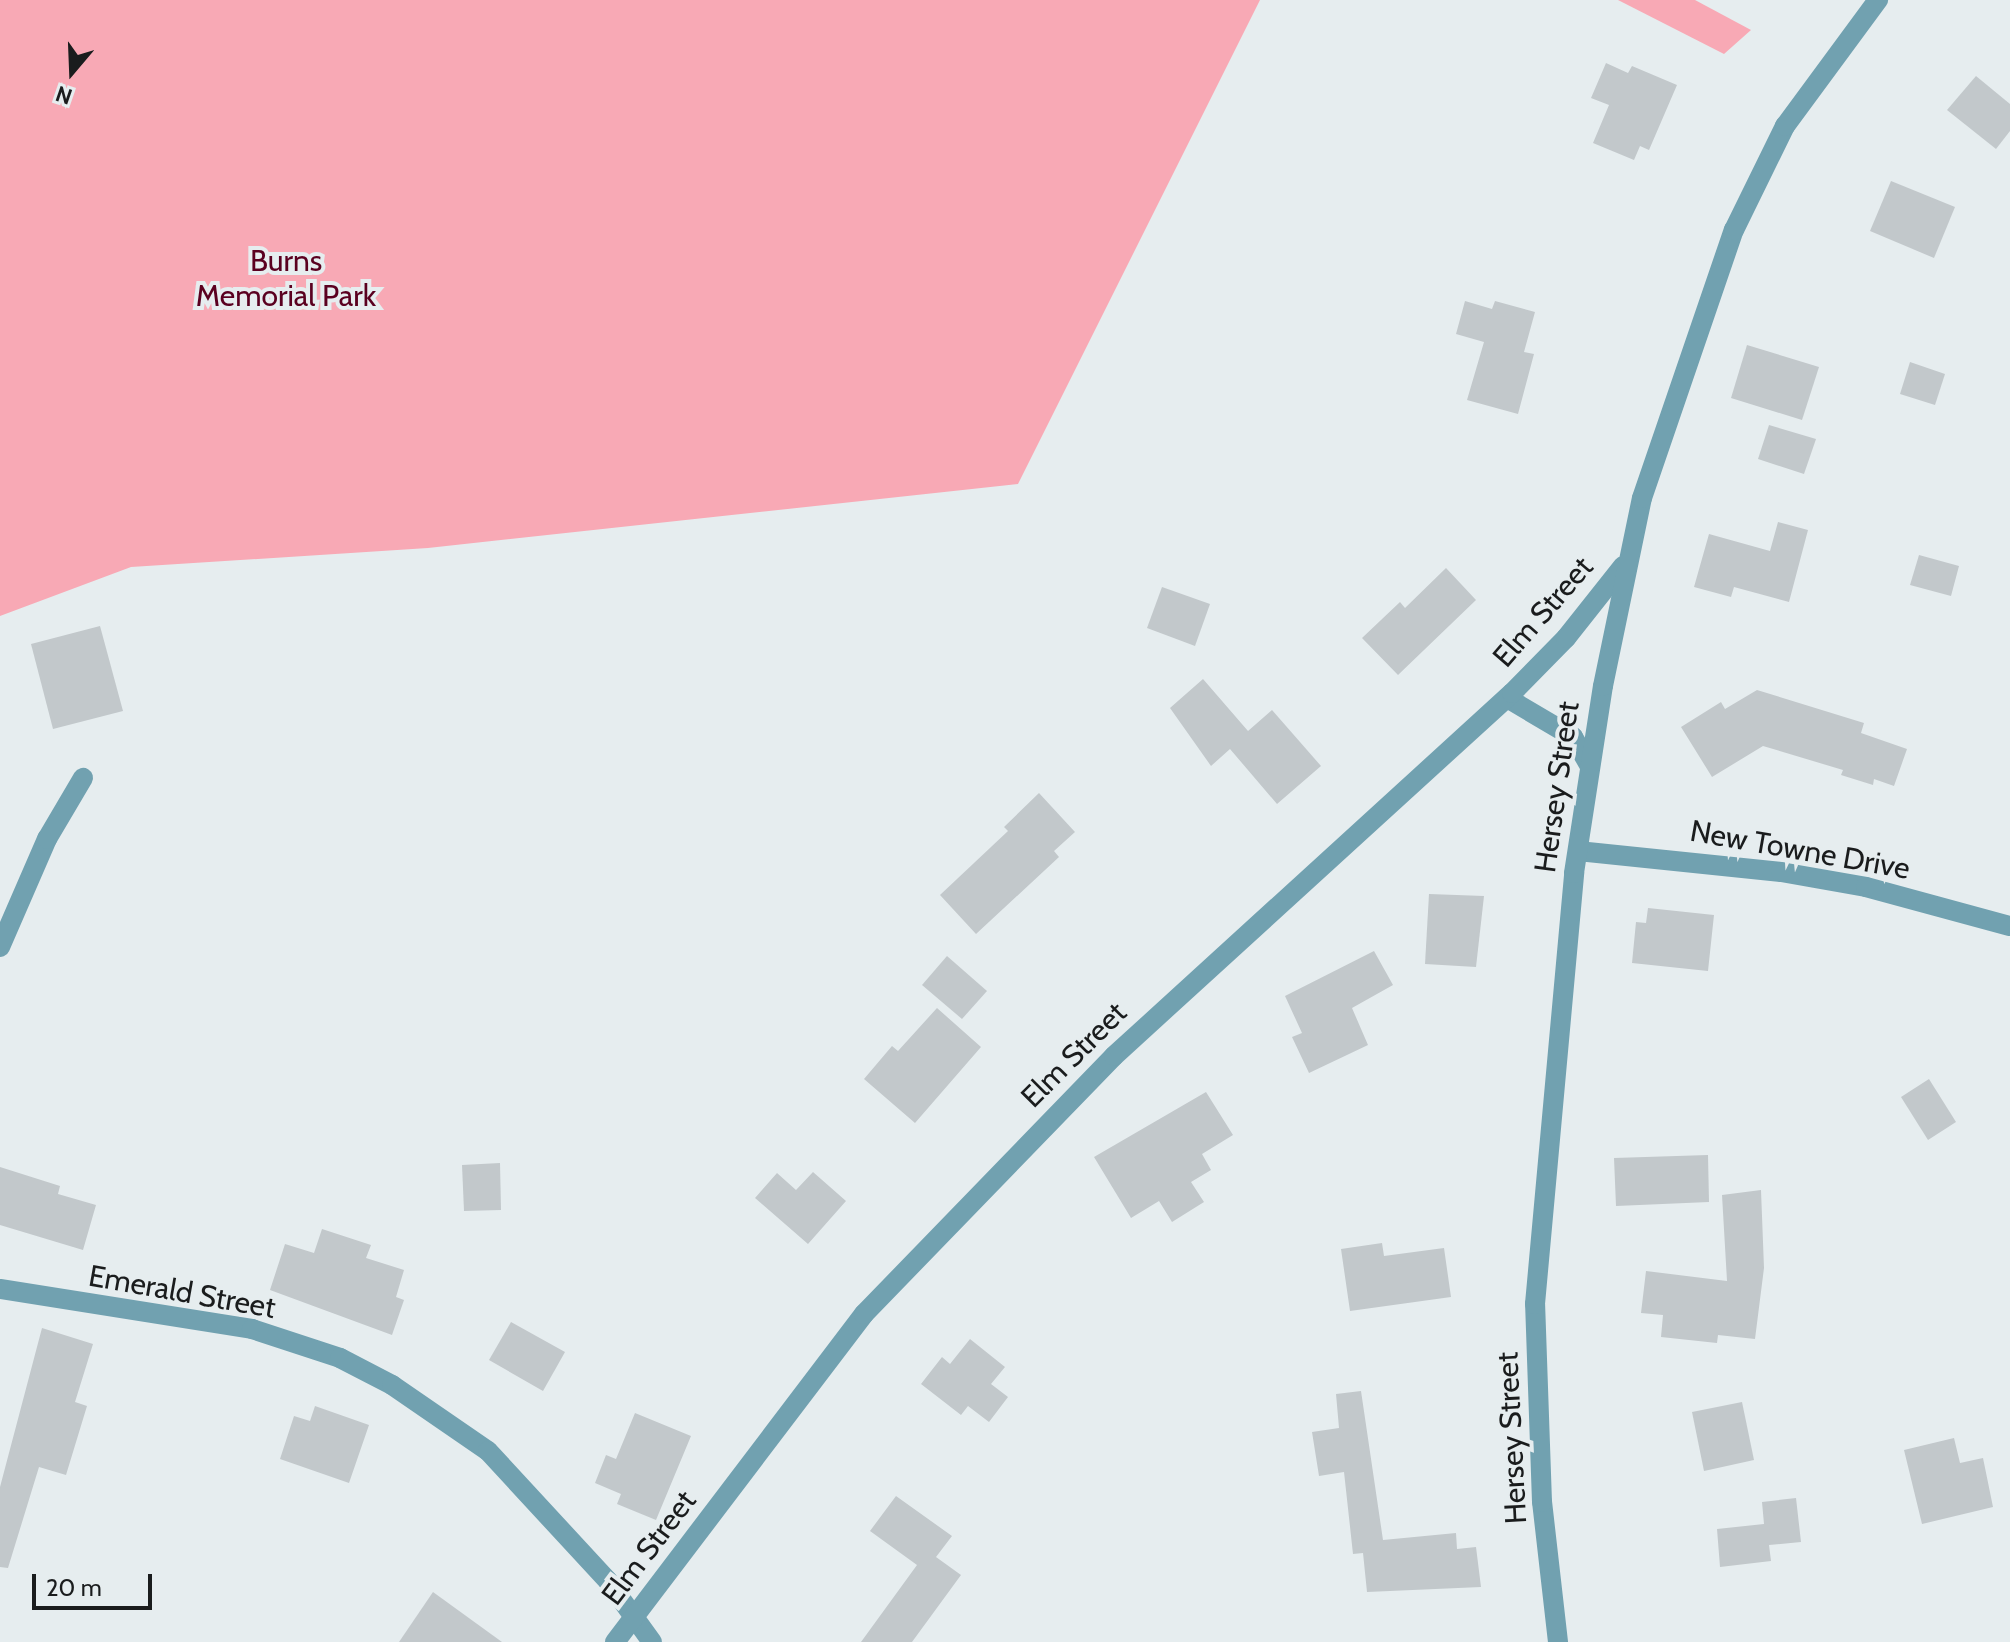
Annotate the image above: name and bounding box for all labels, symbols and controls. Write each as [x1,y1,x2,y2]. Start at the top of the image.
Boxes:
north arrow [32,32,112,112]
text: N [52,80,76,110]
park label: Burns Memorial Park [196,243,376,314]
street label: Elm Street [1486,550,1600,674]
street label: Hersey Street [1527,699,1587,875]
street label: New Towne Drive [1687,813,1913,887]
street label: Elm Street [1014,995,1134,1115]
street label: Emerald Street [86,1258,278,1326]
street label: Hersey Street [1490,1351,1534,1525]
street label: Elm Street [594,1484,704,1612]
scale bar [36,1558,156,1608]
text: 20 m [46,1573,102,1602]

